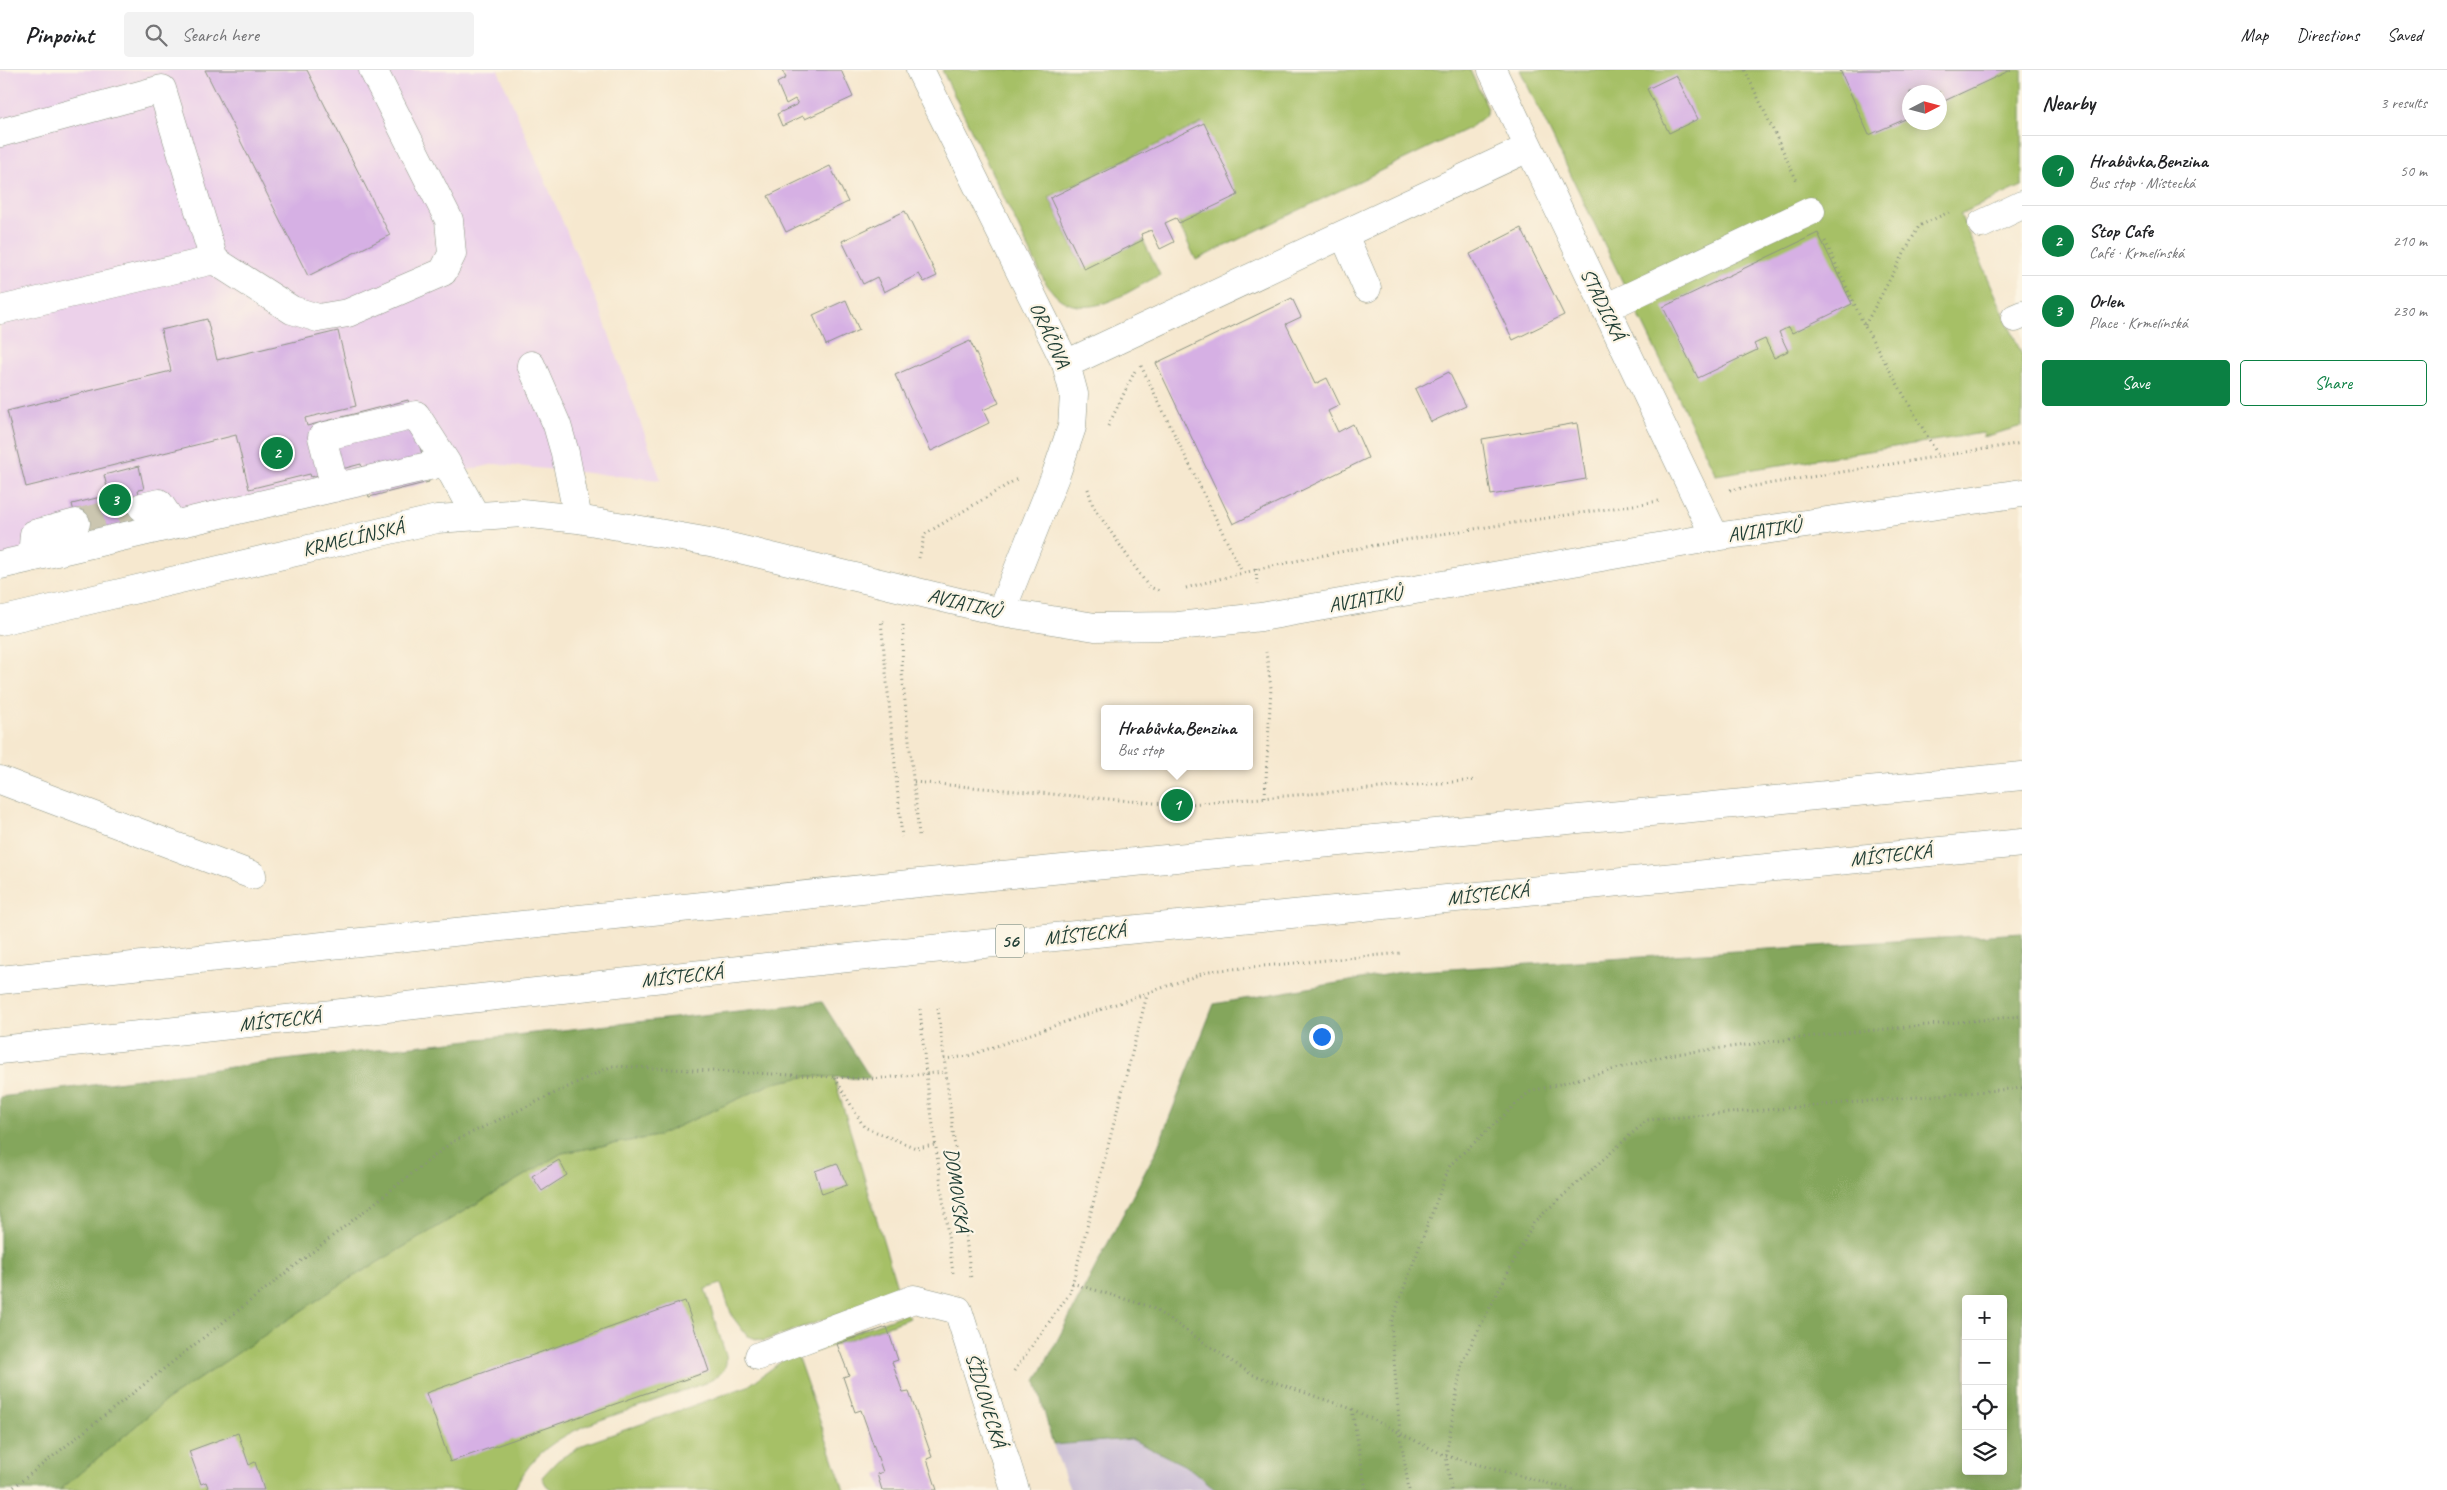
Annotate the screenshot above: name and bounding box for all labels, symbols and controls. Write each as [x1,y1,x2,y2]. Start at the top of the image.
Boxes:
search box [124,12,474,57]
text: Pinpoint [25,20,94,50]
icon: search [142,21,170,49]
text: Search here [182,23,259,47]
text: Map [2241,24,2268,46]
text: Directions [2296,24,2359,46]
text: Saved [2387,24,2422,46]
north arrow [1902,85,1947,130]
text: Nearby [2042,90,2095,116]
text: 3 results [2380,93,2427,113]
text: Hrabůvka,Benzina [2089,149,2208,173]
text: 1 [2054,161,2062,181]
text: 50 m [2400,161,2427,181]
text: Bus stop · Místecká [2089,173,2195,193]
text: Stop Cafe [2089,219,2153,243]
text: 2 [2054,231,2062,251]
text: 210 m [2393,231,2427,251]
text: Café · Krmelínská [2089,243,2184,263]
street label: STADICKÁ [1575,264,1632,347]
text: Orlen [2089,289,2124,313]
street label: ORÁČOVA [1024,298,1076,373]
text: 3 [2054,301,2062,321]
text: 230 m [2393,301,2427,321]
text: Place · Krmelínská [2089,313,2188,333]
button: Save [2042,360,2230,406]
button: Share [2240,360,2427,406]
pin: 2 [261,434,293,472]
pin: 3 [99,481,131,519]
street label: AVIATIKŮ [1726,512,1805,547]
street label: KRMELÍNSKÁ [300,514,409,562]
street label: AVIATIKŮ [1327,580,1406,618]
street label: AVIATIKŮ [926,583,1006,624]
popup [1101,705,1253,770]
text: Hrabůvka,Benzina [1118,716,1236,740]
text: Bus stop [1118,740,1164,760]
pin: 1 [1161,786,1193,824]
street label: MÍSTECKÁ [1849,838,1936,872]
street label: MÍSTECKÁ [1446,877,1533,911]
street label: MÍSTECKÁ [1043,917,1130,951]
road number: 56 [996,924,1024,958]
street label: MÍSTECKÁ [640,959,727,993]
street label: MÍSTECKÁ [238,1003,325,1037]
your location [1309,1024,1335,1050]
street label: DOMOVSKÁ [939,1146,976,1237]
map controls [1962,1295,2007,1475]
button: + [1962,1295,2007,1340]
button: − [1962,1340,2007,1385]
street label: ŠÍDLOVECKÁ [960,1350,1013,1453]
button: locate [1962,1385,2007,1430]
button: layers [1962,1430,2007,1475]

